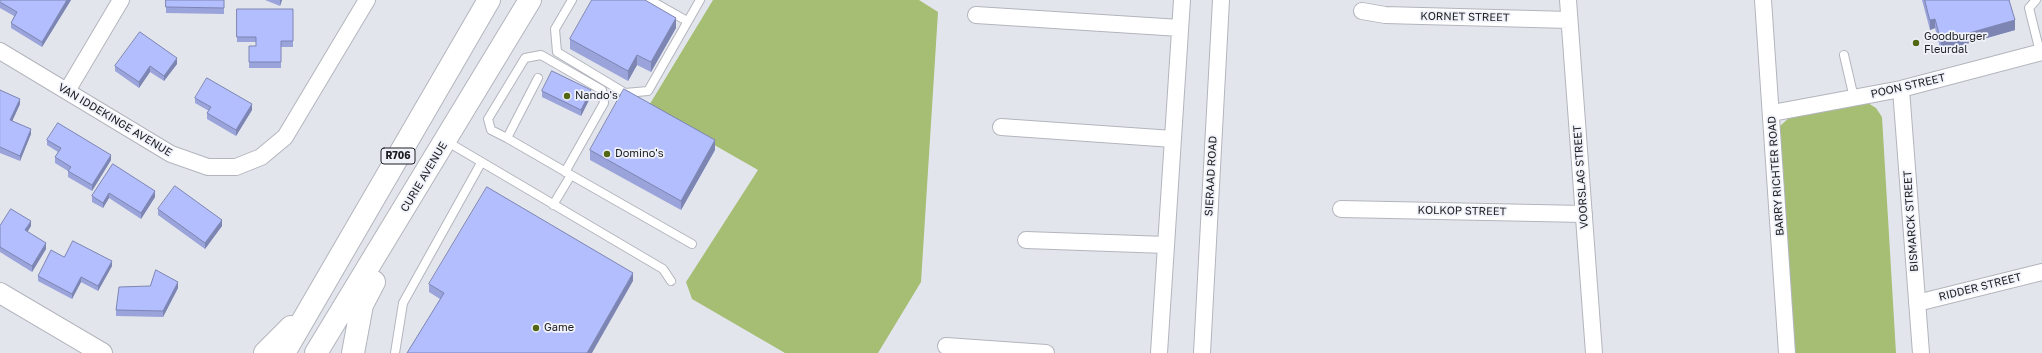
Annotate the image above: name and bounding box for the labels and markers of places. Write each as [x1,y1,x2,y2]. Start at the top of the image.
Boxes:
place label: Goodburger Fleurdal [1924,30,1987,56]
marker: Goodburger Fleurdal [1911,38,1921,48]
place label: Nando's [575,89,618,103]
marker: Nando's [562,91,572,101]
place label: Domino's [615,147,663,161]
marker: Domino's [602,149,612,159]
place label: Game [544,321,574,335]
marker: Game [531,323,541,333]

